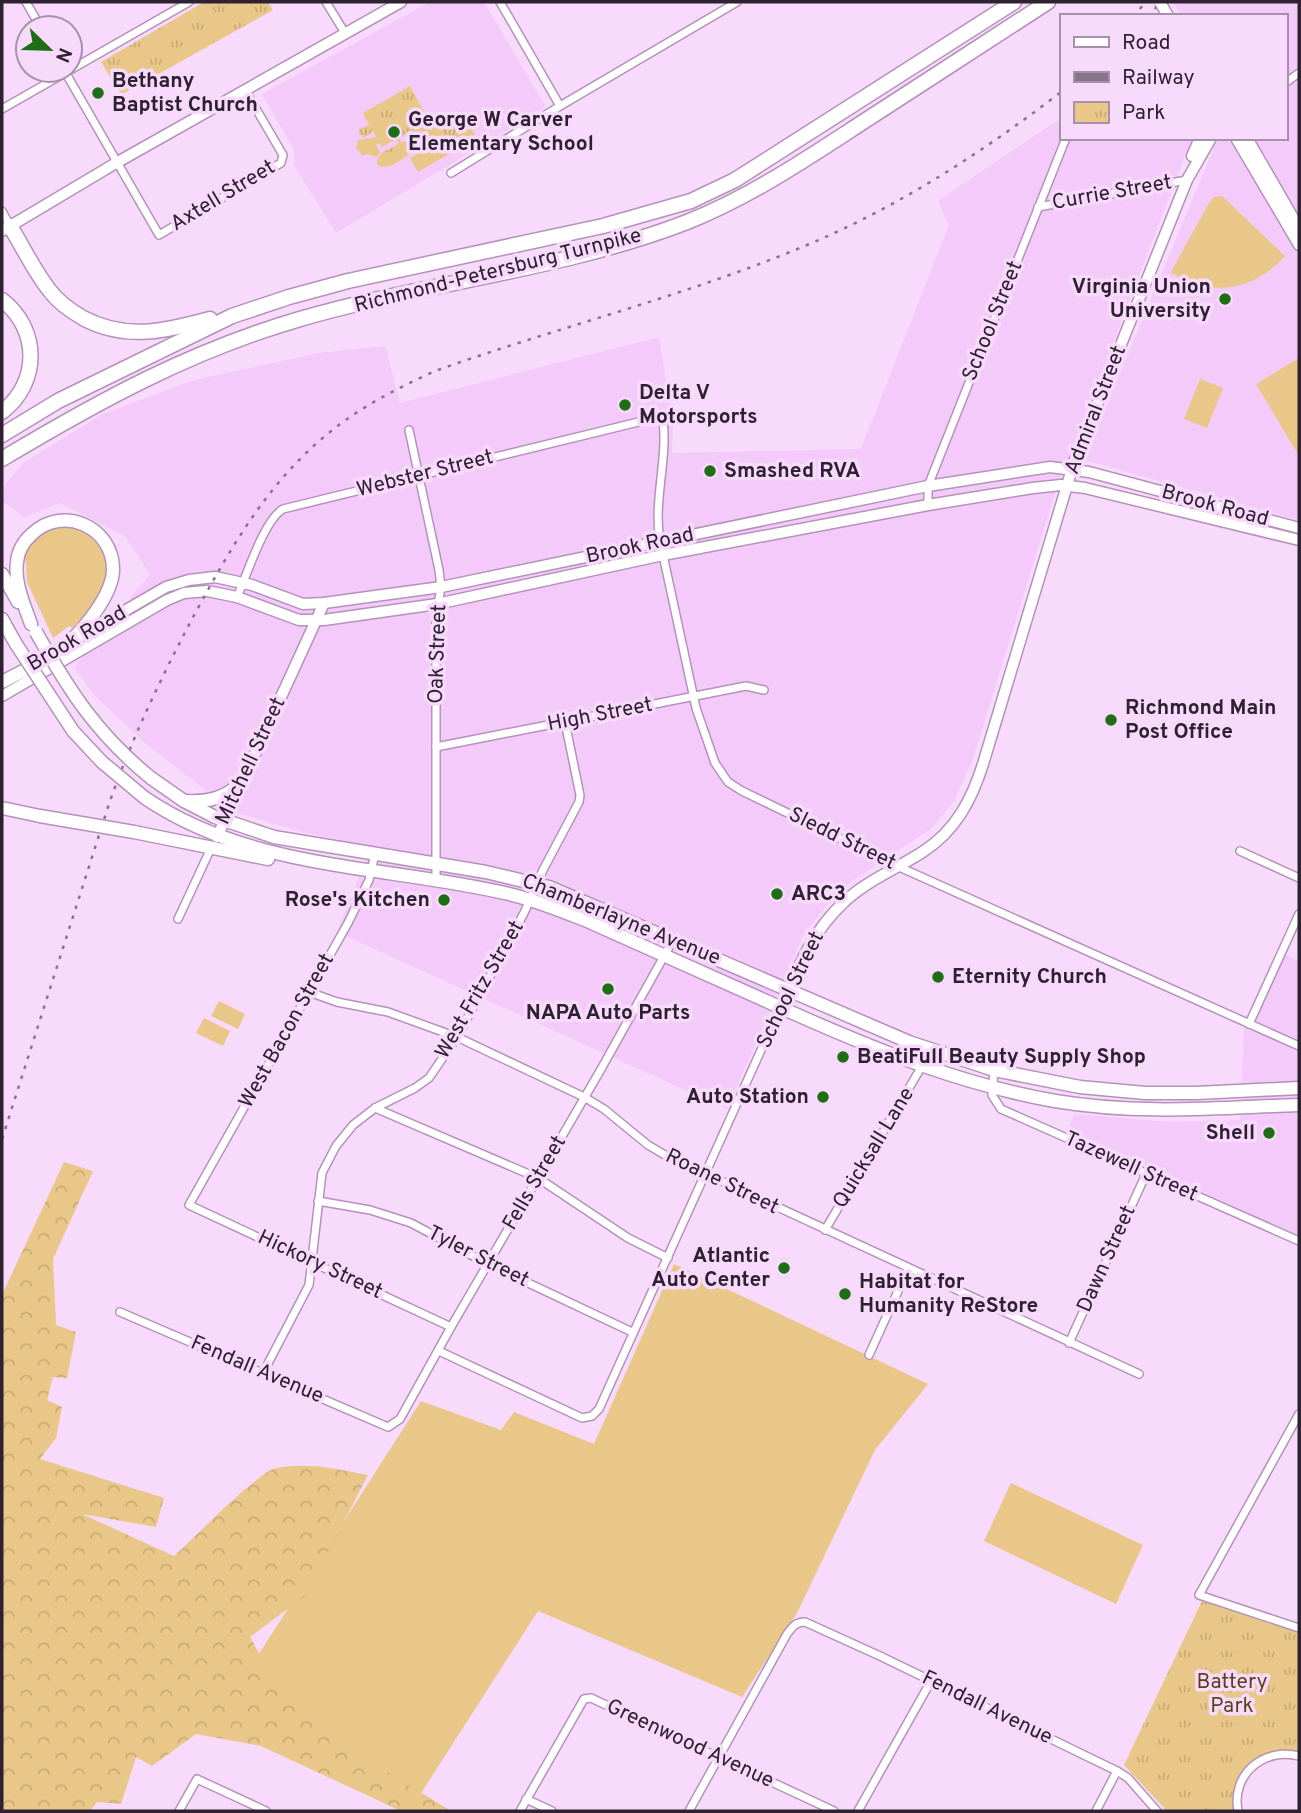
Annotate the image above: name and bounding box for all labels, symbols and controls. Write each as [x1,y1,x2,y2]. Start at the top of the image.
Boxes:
north arrow [14,14,84,84]
legend [1060,14,1287,140]
text: Road [1122,30,1171,57]
text: N [49,44,77,66]
text: Railway [1122,65,1195,92]
place label: Bethany Baptist Church [112,68,258,119]
marker: Bethany Baptist Church [90,85,106,101]
text: Park [1122,100,1165,127]
place label: George W Carver Elementary School [408,107,594,158]
marker: George W Carver Elementary School [386,124,402,140]
street label: Axtell Street [166,154,280,238]
street label: Currie Street [1050,169,1174,217]
street label: Richmond-Petersburg Turnpike [352,222,644,320]
street label: School Street [957,257,1029,385]
place label: Virginia Union University [1072,274,1211,325]
marker: Virginia Union University [1217,291,1233,307]
street label: Admiral Street [1059,342,1133,478]
place label: Delta V Motorsports [639,380,758,431]
marker: Delta V Motorsports [617,397,633,413]
street label: Webster Street [354,444,496,504]
place label: Smashed RVA [724,458,860,485]
marker: Smashed RVA [702,463,718,479]
street label: Brook Road [1158,479,1272,533]
street label: Brook Road [583,521,697,571]
street label: Brook Road [23,600,131,678]
street label: Oak Street [423,604,453,704]
street label: High Street [545,692,655,738]
street label: Mitchell Street [210,693,292,829]
place label: Richmond Main Post Office [1125,695,1277,746]
marker: Richmond Main Post Office [1103,712,1119,728]
street label: Sledd Street [784,801,900,877]
street label: Chamberlayne Avenue [518,868,724,972]
place label: ARC3 [791,881,846,908]
marker: ARC3 [769,886,785,902]
place label: Rose's Kitchen [285,887,430,914]
marker: Rose's Kitchen [436,892,452,908]
street label: West Fritz Street [429,916,531,1064]
street label: School Street [751,927,831,1053]
street label: West Bacon Street [233,949,341,1113]
place label: Eternity Church [952,964,1107,991]
marker: Eternity Church [930,969,946,985]
marker: NAPA Auto Parts [600,981,616,997]
place label: NAPA Auto Parts [526,1000,690,1027]
place label: BeatiFull Beauty Supply Shop [857,1044,1146,1071]
marker: BeatiFull Beauty Supply Shop [835,1049,851,1065]
street label: Quicksall Lane [827,1082,921,1214]
place label: Auto Station [686,1084,809,1111]
marker: Auto Station [815,1089,831,1105]
place label: Shell [1206,1120,1255,1147]
marker: Shell [1261,1125,1277,1141]
street label: Tazewell Street [1060,1126,1202,1208]
street label: Fells Street [497,1131,573,1235]
street label: Roane Street [661,1143,783,1221]
street label: Dawn Street [1071,1201,1143,1317]
street label: Tyler Street [423,1220,533,1294]
street label: Hickory Street [253,1224,387,1306]
place label: Atlantic Auto Center [651,1243,770,1294]
marker: Atlantic Auto Center [776,1260,792,1276]
place label: Habitat for Humanity ReStore [859,1269,1038,1320]
marker: Habitat for Humanity ReStore [837,1286,853,1302]
street label: Fendall Avenue [186,1330,328,1410]
street label: Fendall Avenue [917,1665,1057,1751]
park label: Battery Park [1196,1669,1268,1720]
street label: Greenwood Avenue [602,1693,778,1795]

